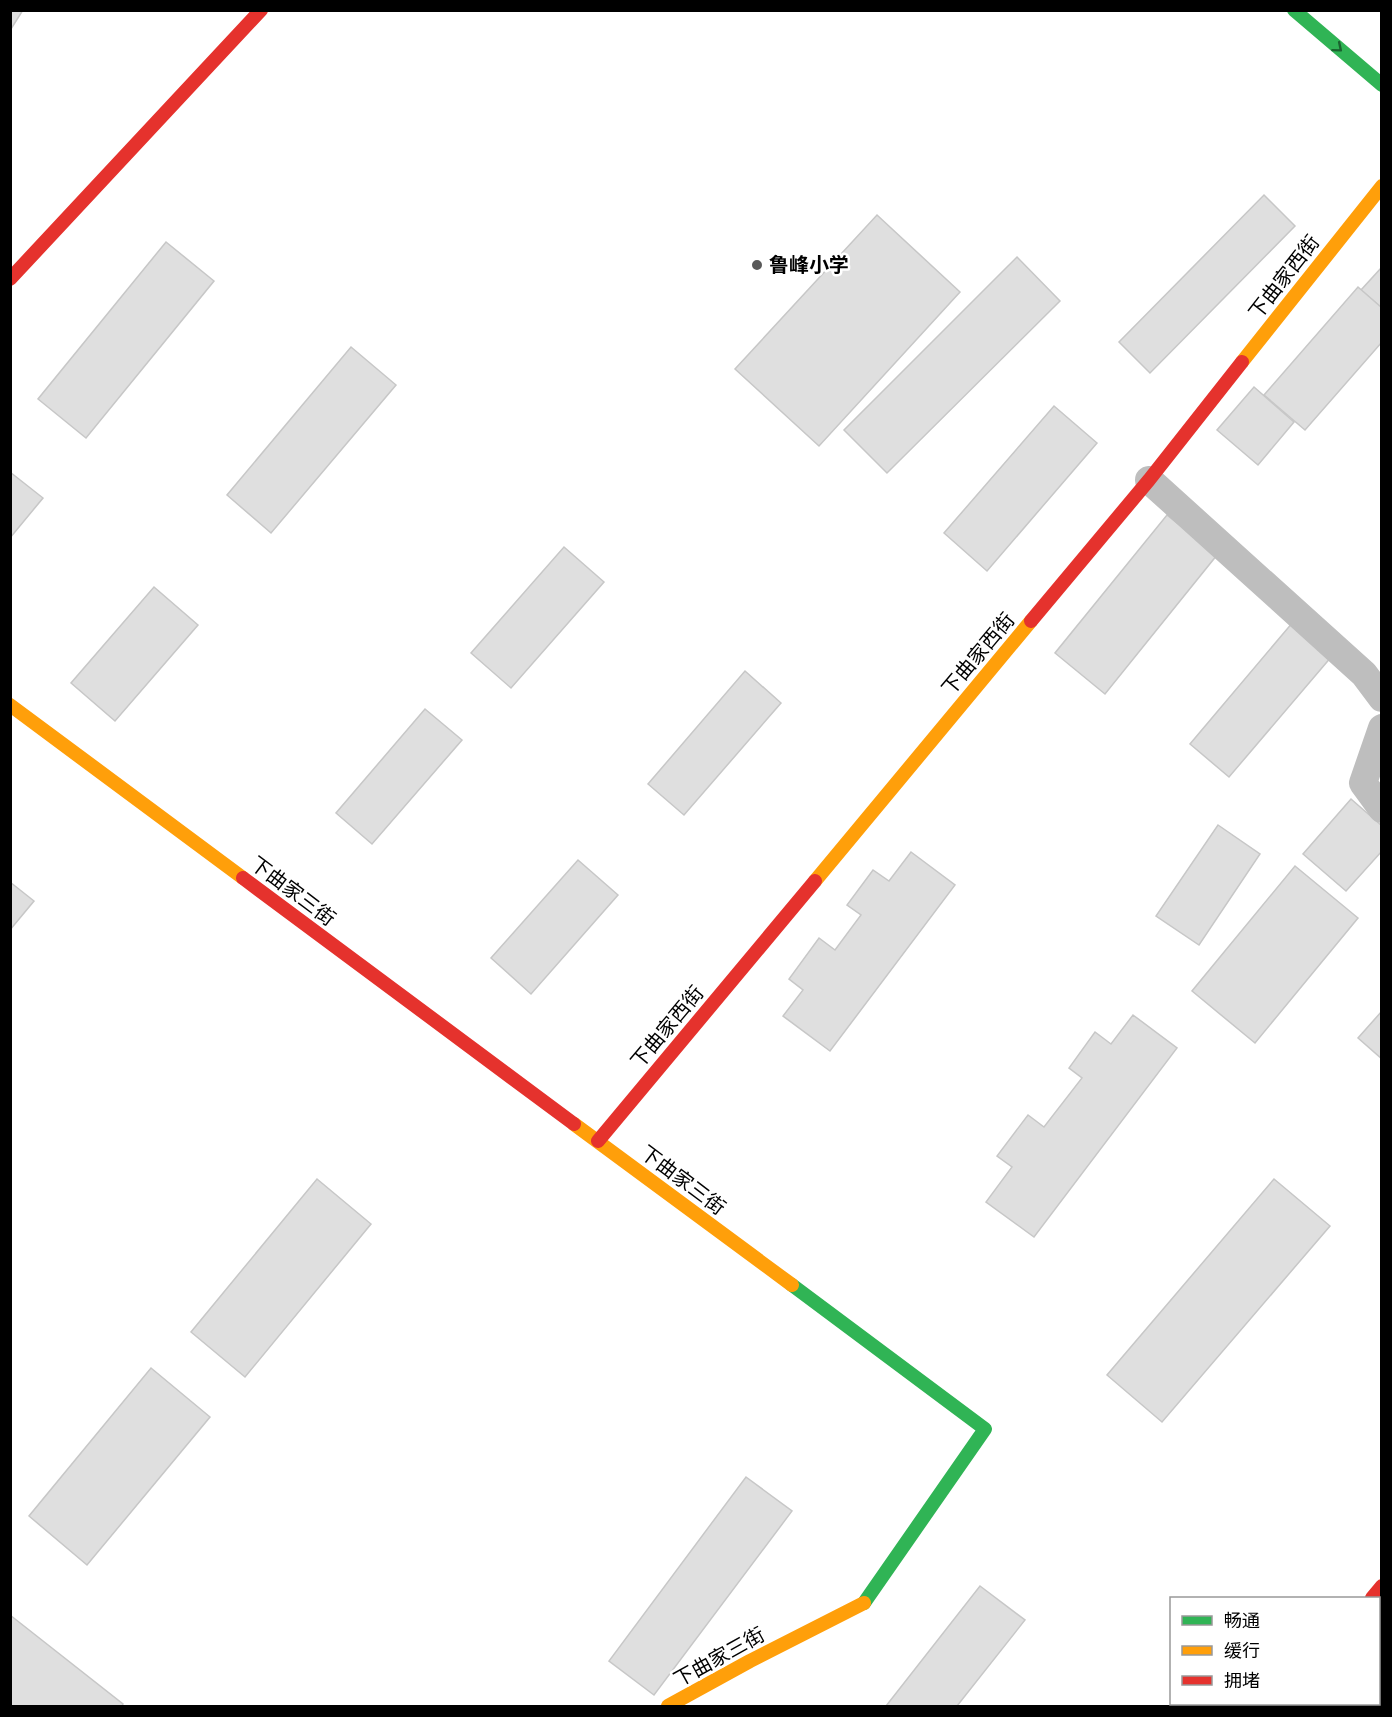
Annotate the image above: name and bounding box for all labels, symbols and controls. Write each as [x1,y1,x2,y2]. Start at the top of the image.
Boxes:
one-way arrow [1331,40,1342,51]
street label: 下曲家西街 [1244,230,1324,324]
place label: 鲁峰小学 [769,253,849,277]
marker: 鲁峰小学 [750,258,764,272]
street label: 下曲家西街 [937,608,1019,700]
street label: 下曲家三街 [246,851,340,931]
street label: 下曲家西街 [626,981,708,1073]
street label: 下曲家三街 [636,1140,730,1220]
legend [1170,1597,1380,1705]
text: 畅通 [1224,1610,1260,1631]
street label: 下曲家三街 [669,1622,769,1692]
text: 缓行 [1224,1640,1260,1661]
text: 拥堵 [1224,1670,1260,1691]

